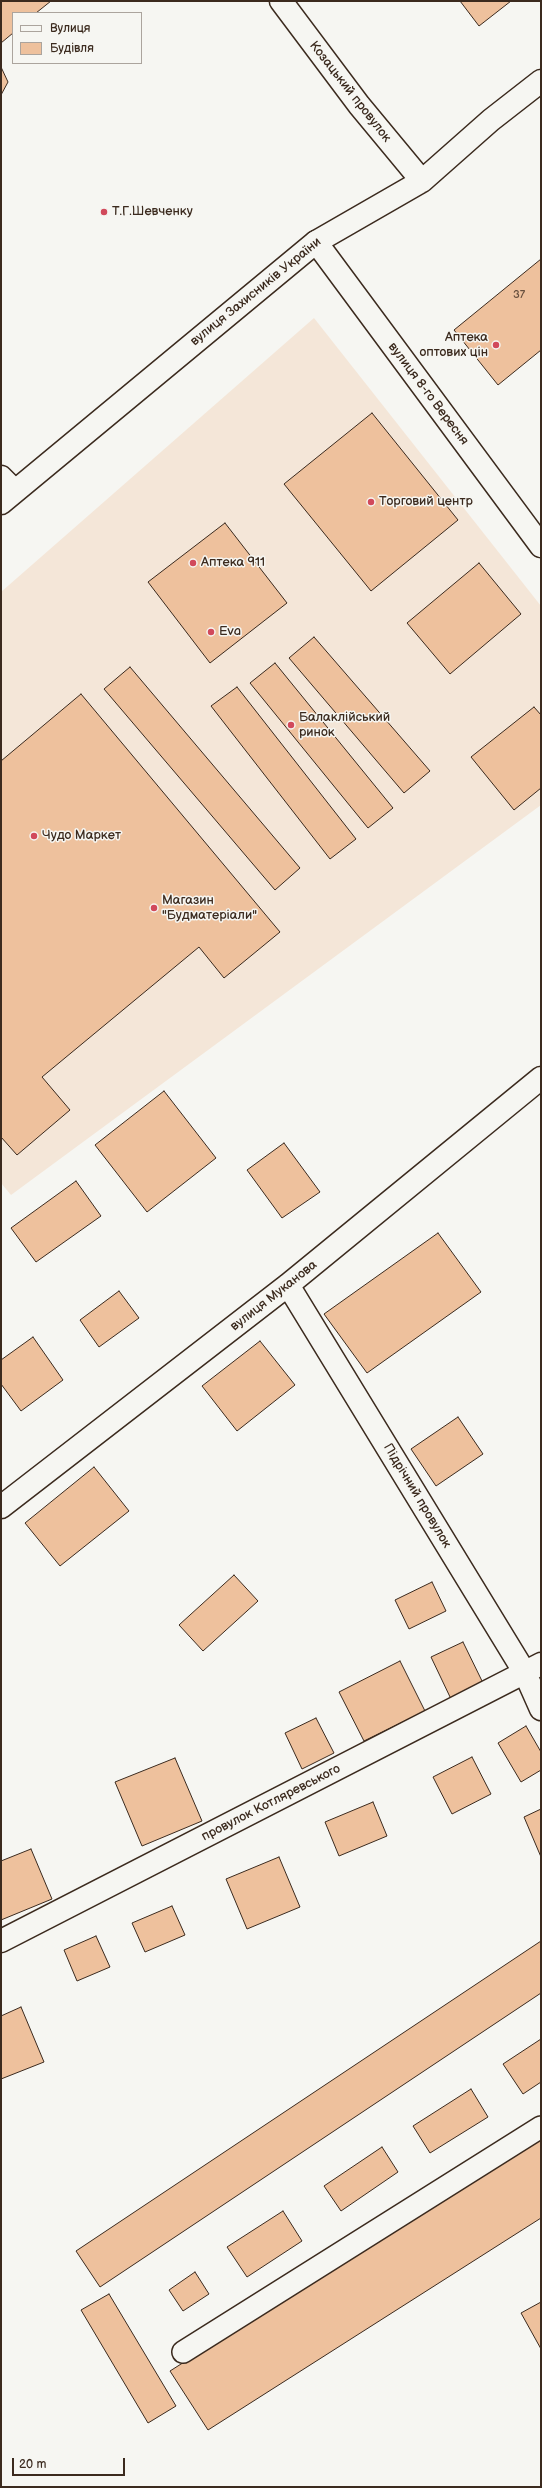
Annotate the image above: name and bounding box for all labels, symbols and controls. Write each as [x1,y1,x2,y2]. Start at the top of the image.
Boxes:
legend [12,12,142,64]
text: Вулиця [50,21,90,36]
street label: Козацький провулок [306,38,394,146]
text: Будівля [50,41,94,56]
place label: Т.Г.Шевченку [112,204,193,220]
marker: Т.Г.Шевченку [99,207,109,217]
street label: вулиця Захисників України [187,234,325,350]
house number: 37 [513,288,525,302]
place label: Аптека оптових цін [419,330,488,361]
street label: вулиця 8-го Вересня [384,340,472,448]
marker: Аптека оптових цін [491,340,501,350]
place label: Торговий центр [379,494,473,510]
marker: Торговий центр [366,497,376,507]
place label: Аптека 911 [201,555,265,571]
marker: Аптека 911 [188,558,198,568]
place label: Eva [219,624,241,640]
marker: Eva [206,627,216,637]
place label: Балаклійський ринок [299,710,390,741]
marker: Балаклійський ринок [286,720,296,730]
place label: Чудо Маркет [42,828,121,844]
marker: Чудо Маркет [29,831,39,841]
place label: Магазин "Будматеріали" [162,893,257,924]
marker: Магазин "Будматеріали" [149,903,159,913]
street label: вулиця Муканова [228,1257,320,1335]
street label: Підрічний провулок [380,1441,454,1551]
street label: провулок Котляревського [199,1761,343,1845]
scale bar [14,2450,127,2476]
text: 20 m [19,2457,46,2472]

